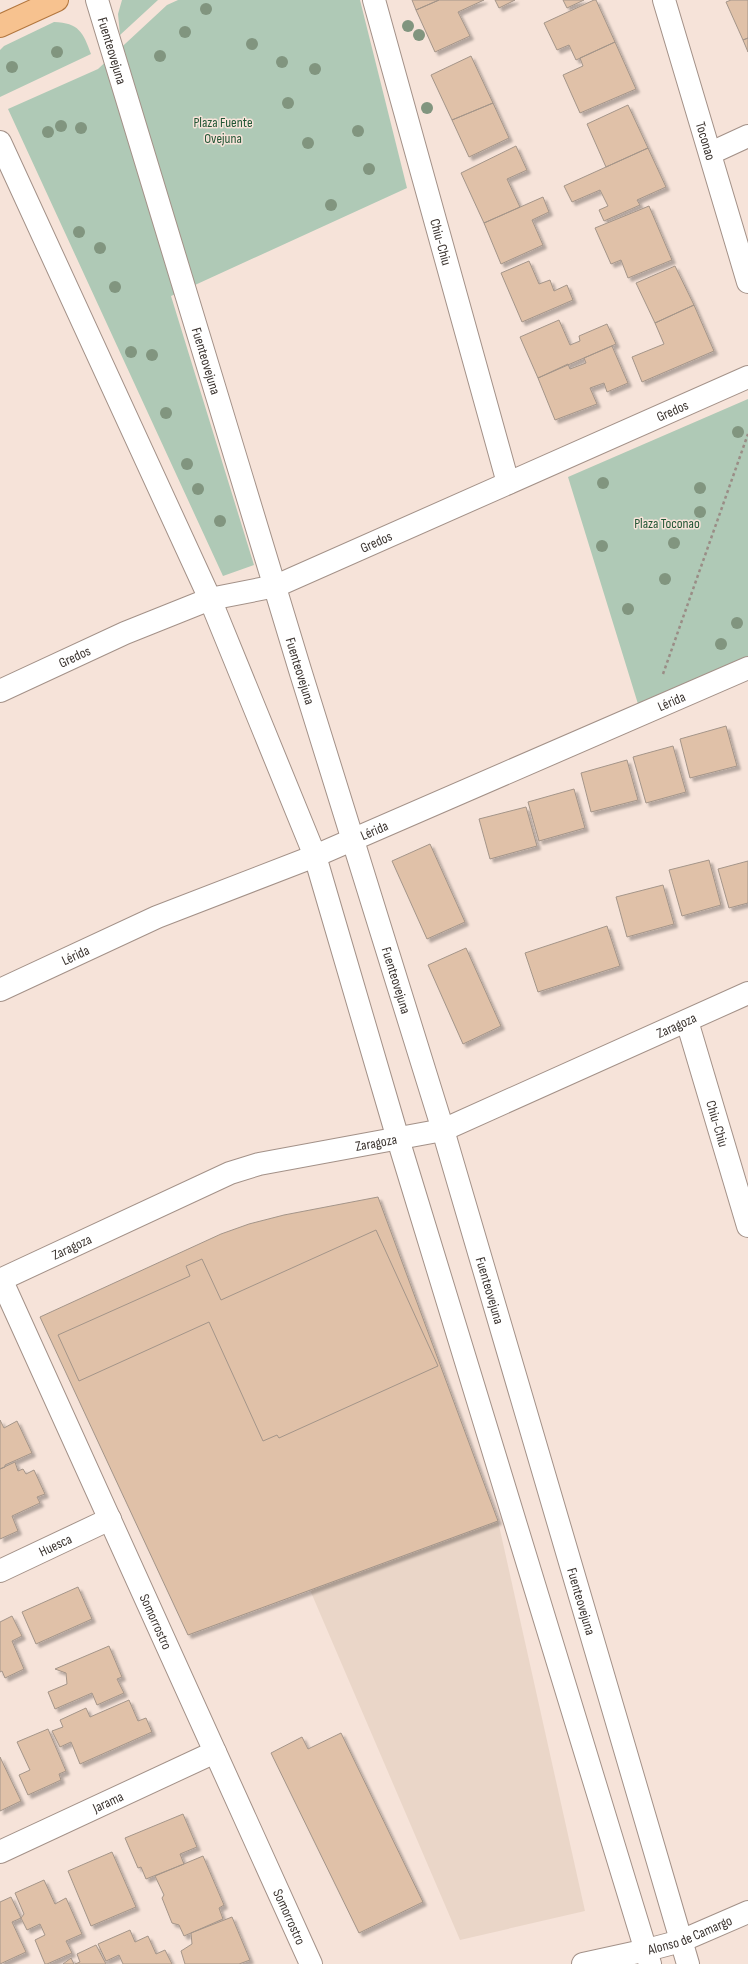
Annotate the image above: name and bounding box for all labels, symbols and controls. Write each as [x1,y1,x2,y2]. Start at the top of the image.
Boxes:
street label: Fuenteovejuna [94,15,131,86]
park label: Plaza Fuente Ovejuna [193,114,253,147]
street label: Toconao [692,120,720,162]
street label: Chiu-Chiu [427,217,456,267]
street label: Fuenteovejuna [188,325,224,396]
street label: Gredos [654,396,691,425]
park label: Plaza Toconao [634,515,700,532]
street label: Gredos [357,527,395,556]
street label: Fuenteovejuna [282,635,319,706]
street label: Gredos [56,642,93,671]
street label: Lérida [655,688,688,715]
street label: Lérida [358,817,391,844]
street label: Lérida [59,941,92,969]
street label: Fuenteovejuna [378,945,415,1016]
street label: Zaragoza [654,1009,699,1042]
street label: Chiu-Chiu [703,1098,733,1149]
street label: Zaragoza [354,1130,398,1155]
street label: Zaragoza [49,1230,94,1263]
street label: Fuenteovejuna [472,1255,508,1326]
street label: Huesca [36,1530,74,1560]
street label: Fuenteovejuna [564,1566,599,1637]
street label: Somorrostro [136,1591,176,1652]
street label: Jarama [89,1787,126,1817]
street label: Somorrostro [270,1886,310,1947]
street label: Alonso de Camargo [645,1911,735,1958]

